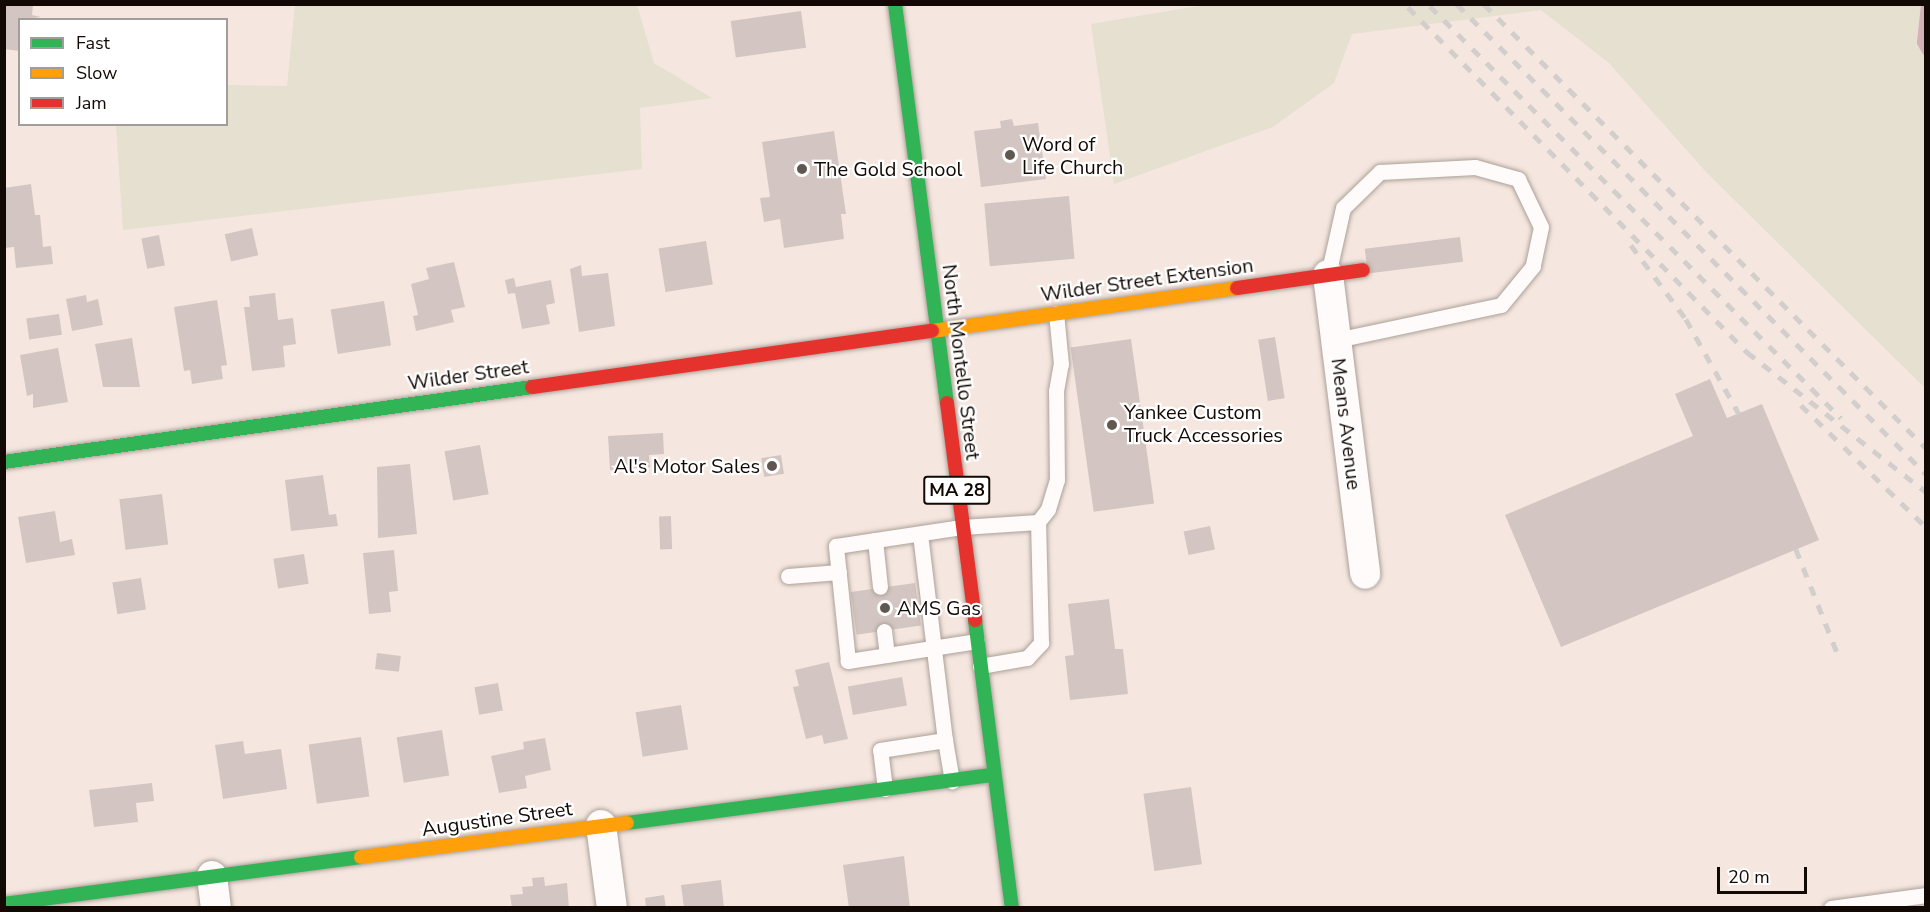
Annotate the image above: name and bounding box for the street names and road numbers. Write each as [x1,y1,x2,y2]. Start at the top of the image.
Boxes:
street label: Wilder Street Extension [1039,253,1255,307]
street label: North Montello Street [937,263,985,461]
street label: Wilder Street [406,355,530,395]
street label: Means Avenue [1326,357,1366,491]
road number: MA 28 [922,475,992,505]
street label: Augustine Street [420,797,574,841]

